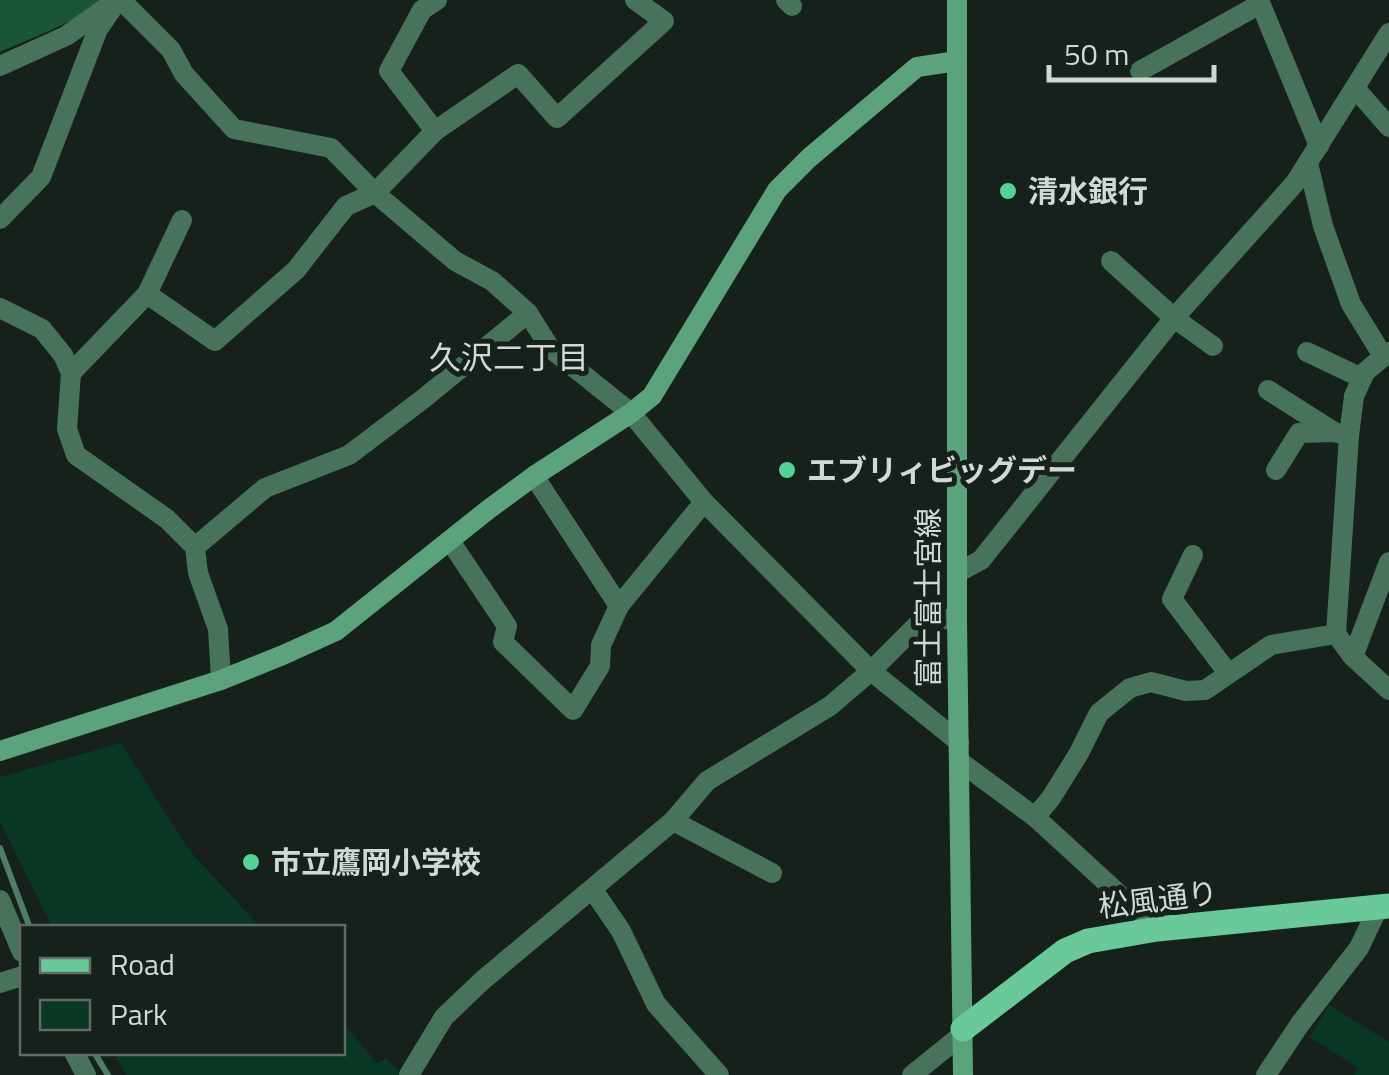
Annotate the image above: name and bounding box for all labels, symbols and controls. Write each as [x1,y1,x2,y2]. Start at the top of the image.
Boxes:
scale bar [1049,20,1214,82]
text: 50 m [1064,31,1129,77]
place label: 清水銀行 [1028,168,1148,214]
marker: 清水銀行 [997,180,1019,202]
district label: 久沢二丁目 [429,333,589,381]
place label: エブリィビッグデー [807,447,1077,493]
marker: エブリィビッグデー [776,459,798,481]
street label: 富士富士宮線 [905,508,951,688]
place label: 市立鷹岡小学校 [271,839,481,885]
marker: 市立鷹岡小学校 [240,851,262,873]
street label: 松風通り [1096,869,1220,929]
legend [20,925,345,1055]
text: Road [110,941,175,987]
text: Park [110,991,167,1037]

